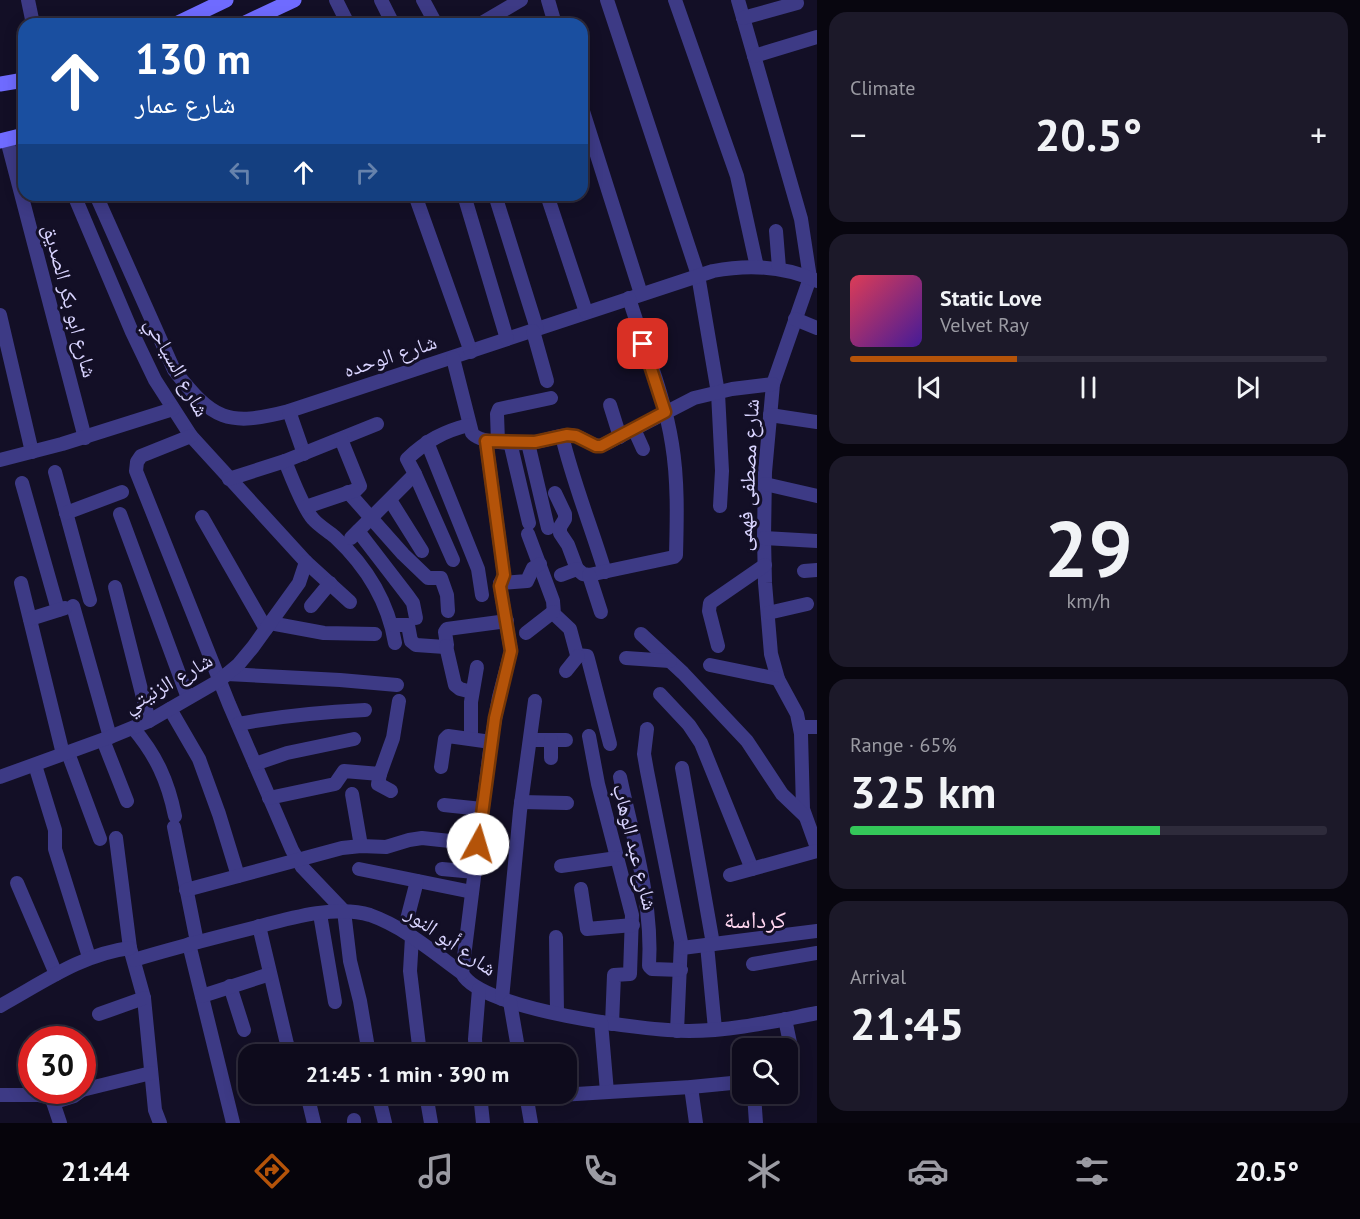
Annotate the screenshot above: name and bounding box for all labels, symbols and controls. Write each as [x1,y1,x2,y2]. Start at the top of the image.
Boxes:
text: 130 m [135,31,251,86]
icon: ahead [36,42,114,120]
text: Climate [850,75,916,101]
text: شارع عمار [135,86,236,120]
text: 20.5° [1035,105,1142,163]
text: − [850,113,867,156]
text: + [1310,113,1327,156]
icon: left [224,156,257,189]
icon: ahead [287,156,320,189]
icon: right [350,156,383,189]
street label: شارع ابو بكر الصديق [37,221,104,381]
text: Static Love [940,284,1042,312]
street label: شارع السياحي [136,312,216,423]
text: Velvet Ray [940,312,1029,338]
pin [617,318,668,369]
icon: arrive [626,327,659,360]
street label: شارع الوحده [340,328,440,383]
icon: previous [913,371,946,404]
icon: pause [1072,371,1105,404]
icon: next [1231,371,1264,404]
street label: شارع مصطفى فهمى [730,398,765,552]
text: 29 [1044,498,1133,599]
text: km/h [1067,588,1110,614]
street label: شارع الزنيتي [118,646,219,722]
text: Range · 65% [850,732,957,758]
text: 325 km [850,762,996,820]
street label: شارع عبد الوهاب [607,781,664,913]
position arrow [446,812,510,876]
street label: شارع أبو النور [400,899,502,982]
district label: كرداسة [724,904,786,935]
text: Arrival [850,964,906,990]
text: 21:45 [850,994,964,1052]
speed limit sign: 30 [18,1026,96,1104]
map controls [732,1038,798,1104]
button: search [732,1038,798,1104]
text: 21:45 · 1 min · 390 m [306,1060,509,1088]
icon: directions [251,1150,293,1192]
icon: music [415,1150,457,1192]
icon: phone [579,1150,621,1192]
icon: climate [743,1150,785,1192]
icon: car [907,1150,949,1192]
icon: filters [1071,1150,1113,1192]
text: 21:44 [61,1154,129,1188]
text: 20.5° [1235,1154,1299,1188]

